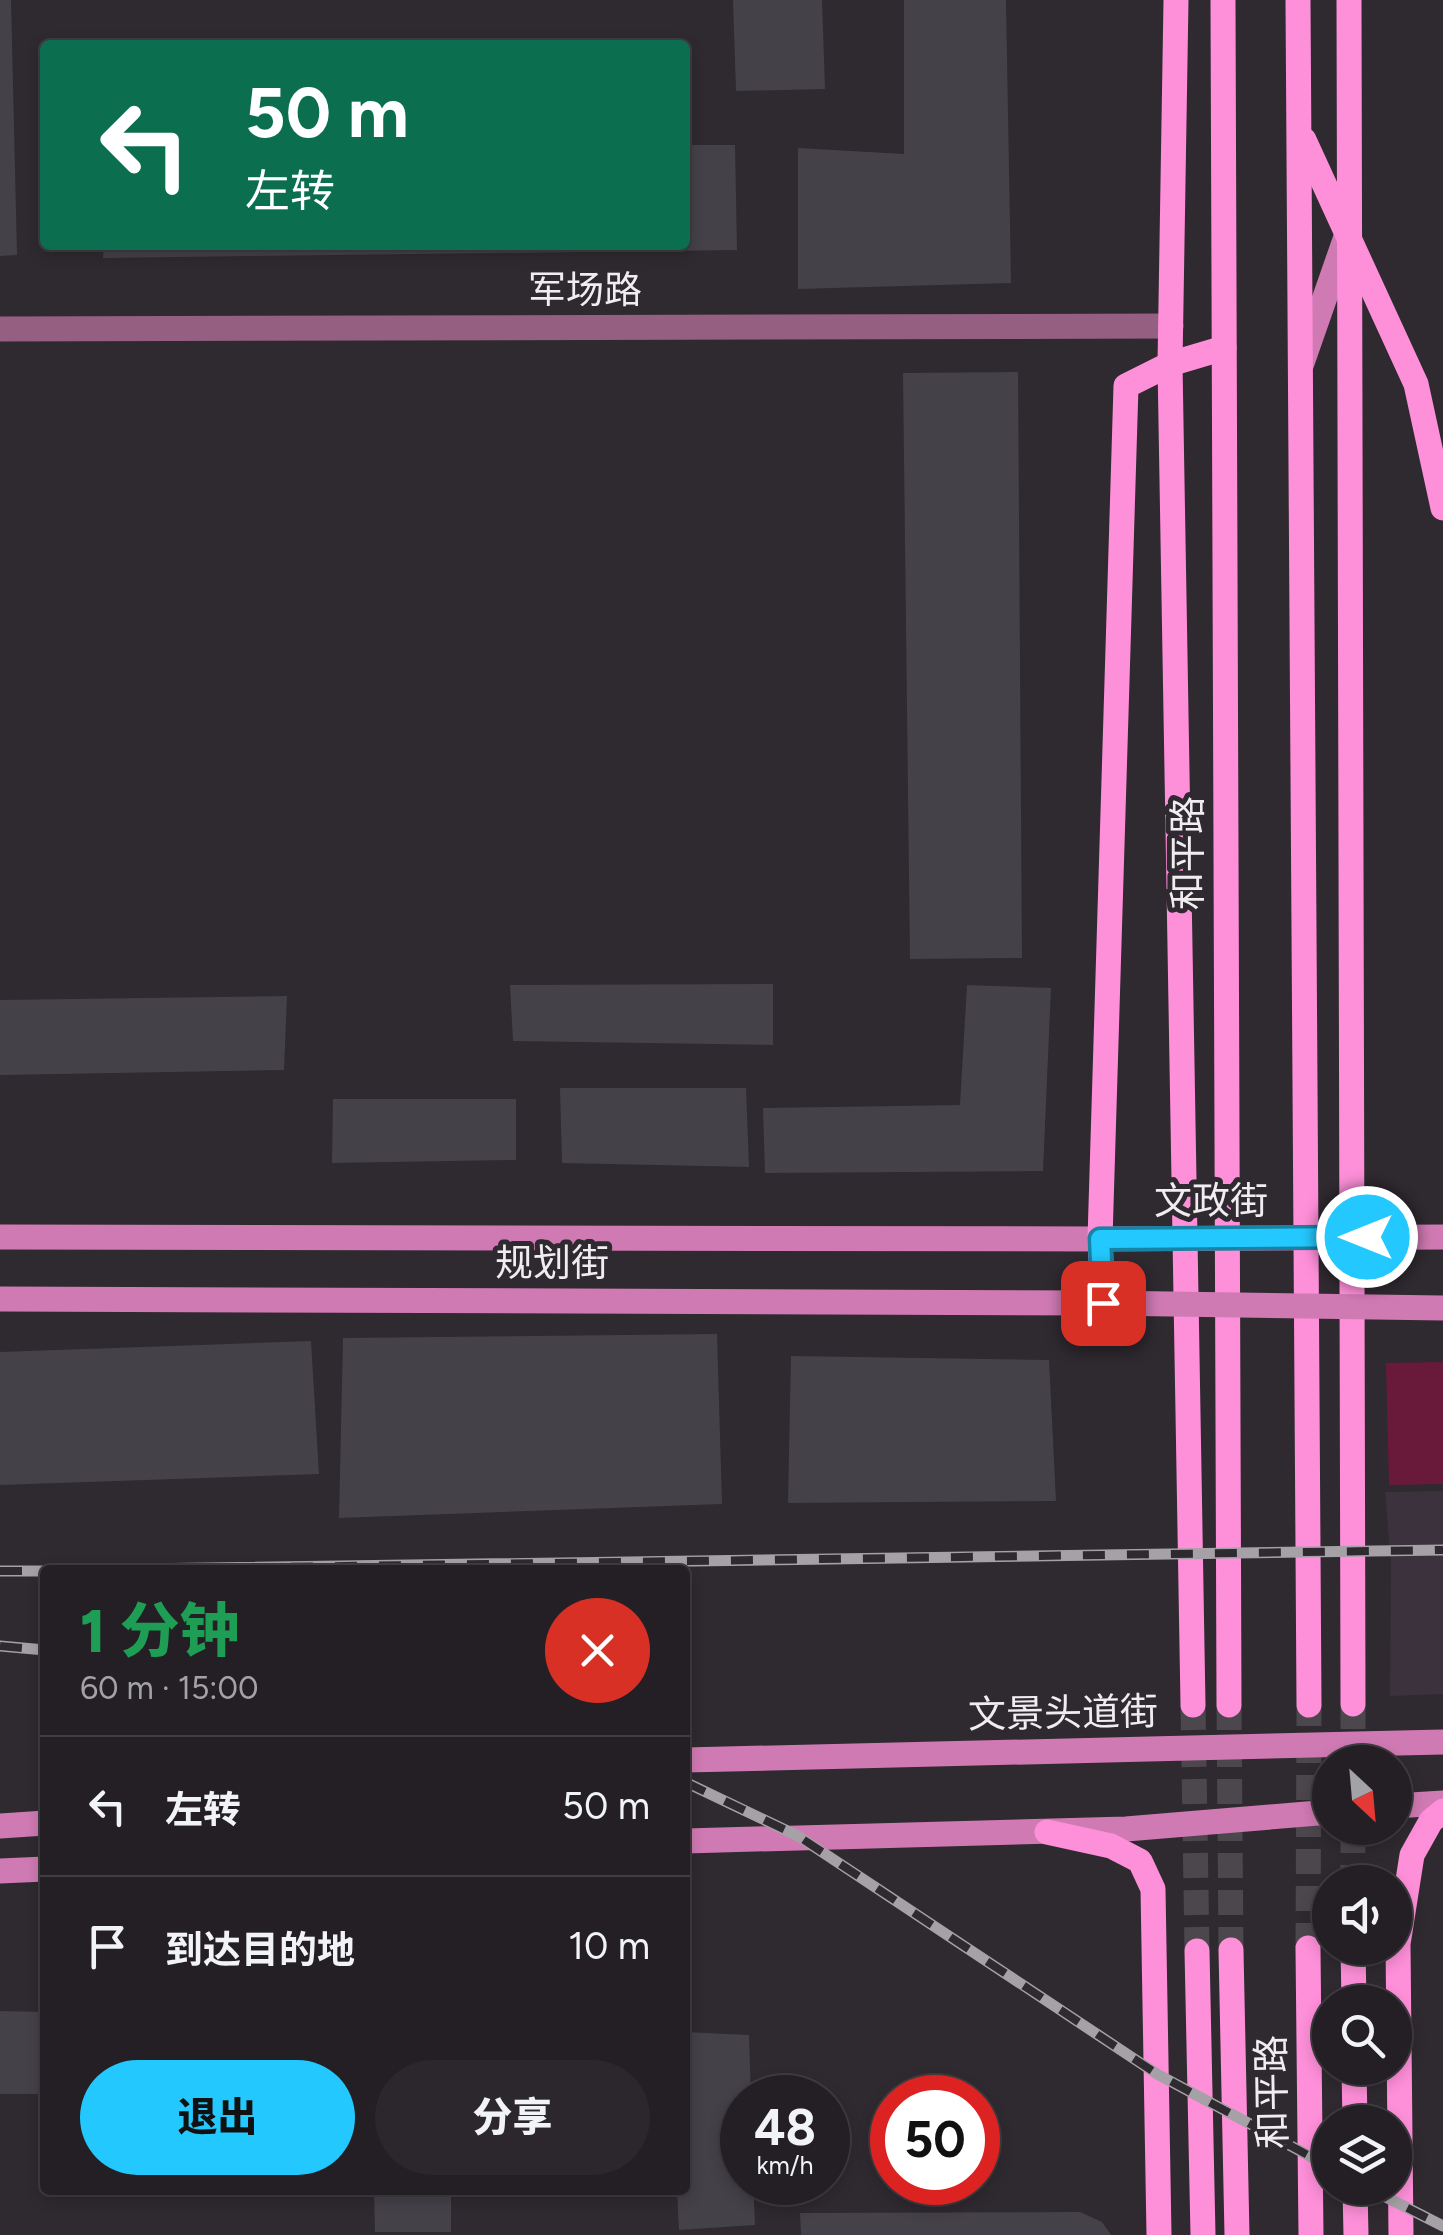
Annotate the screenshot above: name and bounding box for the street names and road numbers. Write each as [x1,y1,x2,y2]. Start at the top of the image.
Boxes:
street label: 军场路 [528,267,642,313]
street label: 和平路 [1165,796,1211,910]
street label: 文政街 [1154,1178,1268,1224]
street label: 规划街 [495,1240,609,1286]
street label: 文景头道街 [968,1688,1158,1738]
street label: 和平路 [1248,2035,1296,2149]

